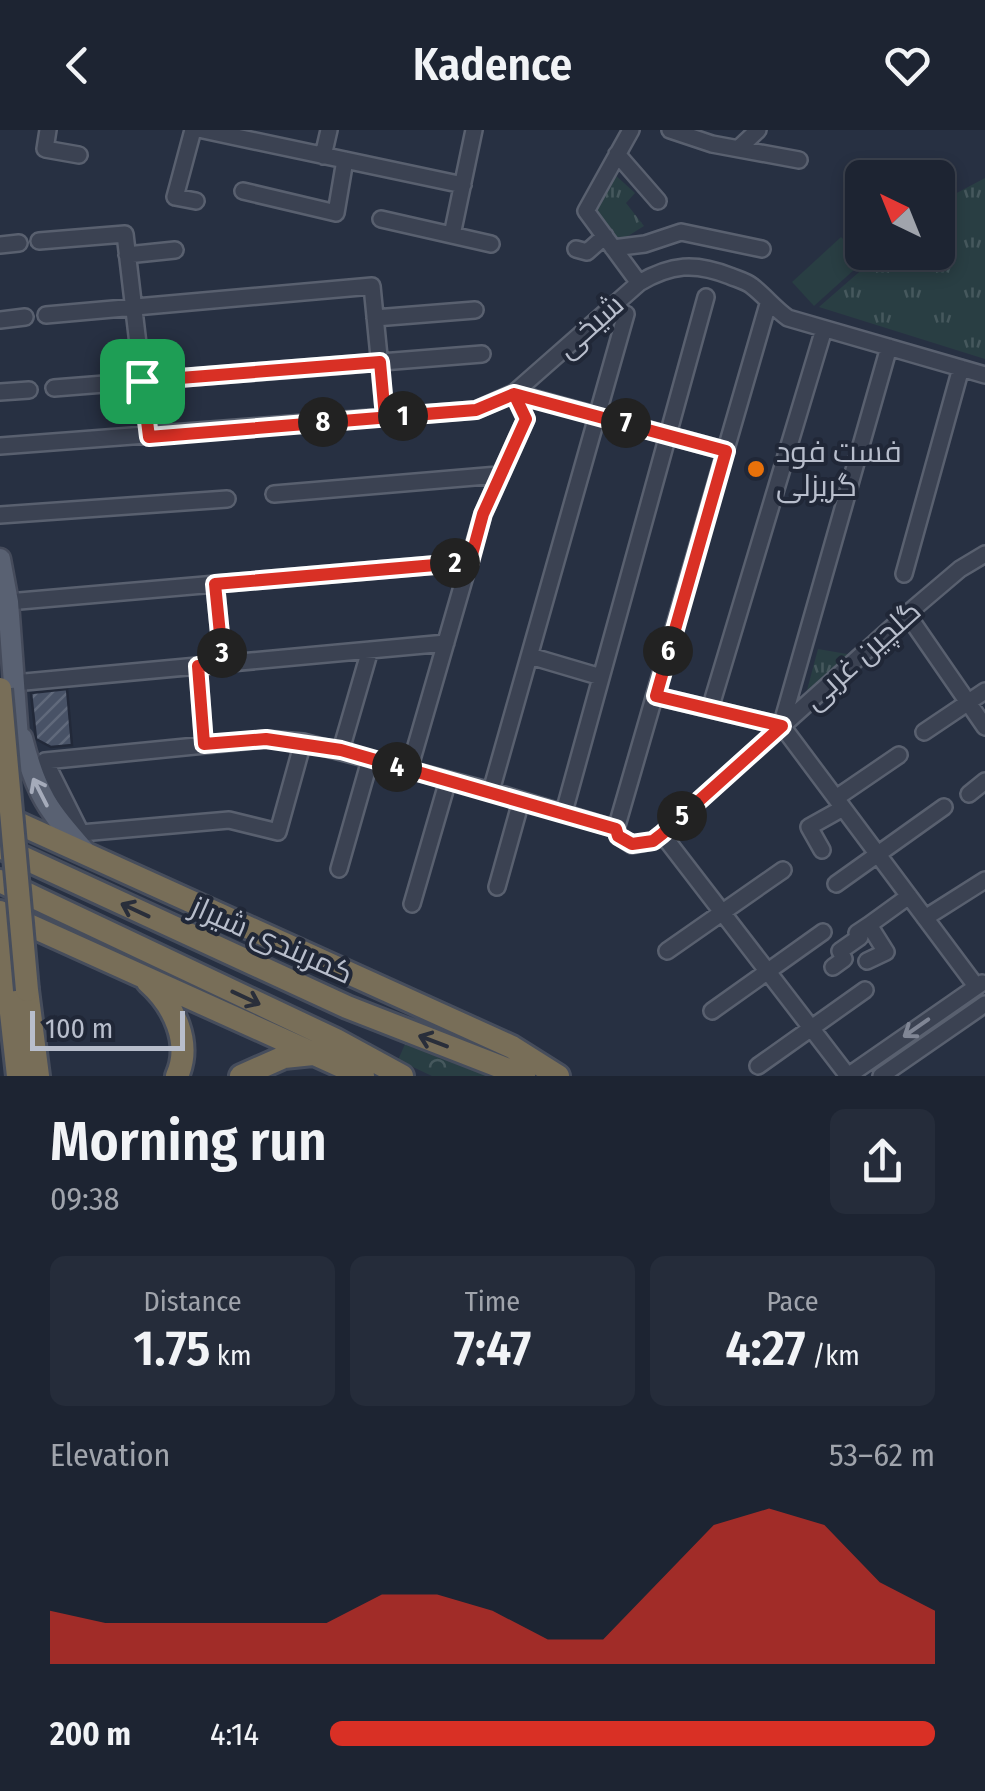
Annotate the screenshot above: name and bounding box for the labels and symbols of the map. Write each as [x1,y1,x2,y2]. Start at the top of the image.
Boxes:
north arrow [845,160,955,270]
street label: شیخی [549,286,631,366]
pin [100,339,185,424]
pin: 1 [378,391,428,441]
pin: 8 [298,397,348,447]
pin: 7 [601,398,651,448]
place label: فست فود گریزلی [776,434,902,504]
marker: فست فود گریزلی [745,458,767,480]
pin: 2 [430,538,480,588]
street label: گلچین غربی [796,593,929,718]
pin: 6 [643,626,693,676]
pin: 3 [197,628,247,678]
pin: 4 [372,742,422,792]
one-way arrow [29,777,48,807]
pin: 5 [657,791,707,841]
street label: کمربندی شیراز [184,887,359,992]
one-way arrow [121,900,151,919]
one-way arrow [230,990,261,1008]
scale bar [30,1006,185,1050]
one-way arrow [903,1017,930,1038]
one-way arrow [418,1030,448,1048]

